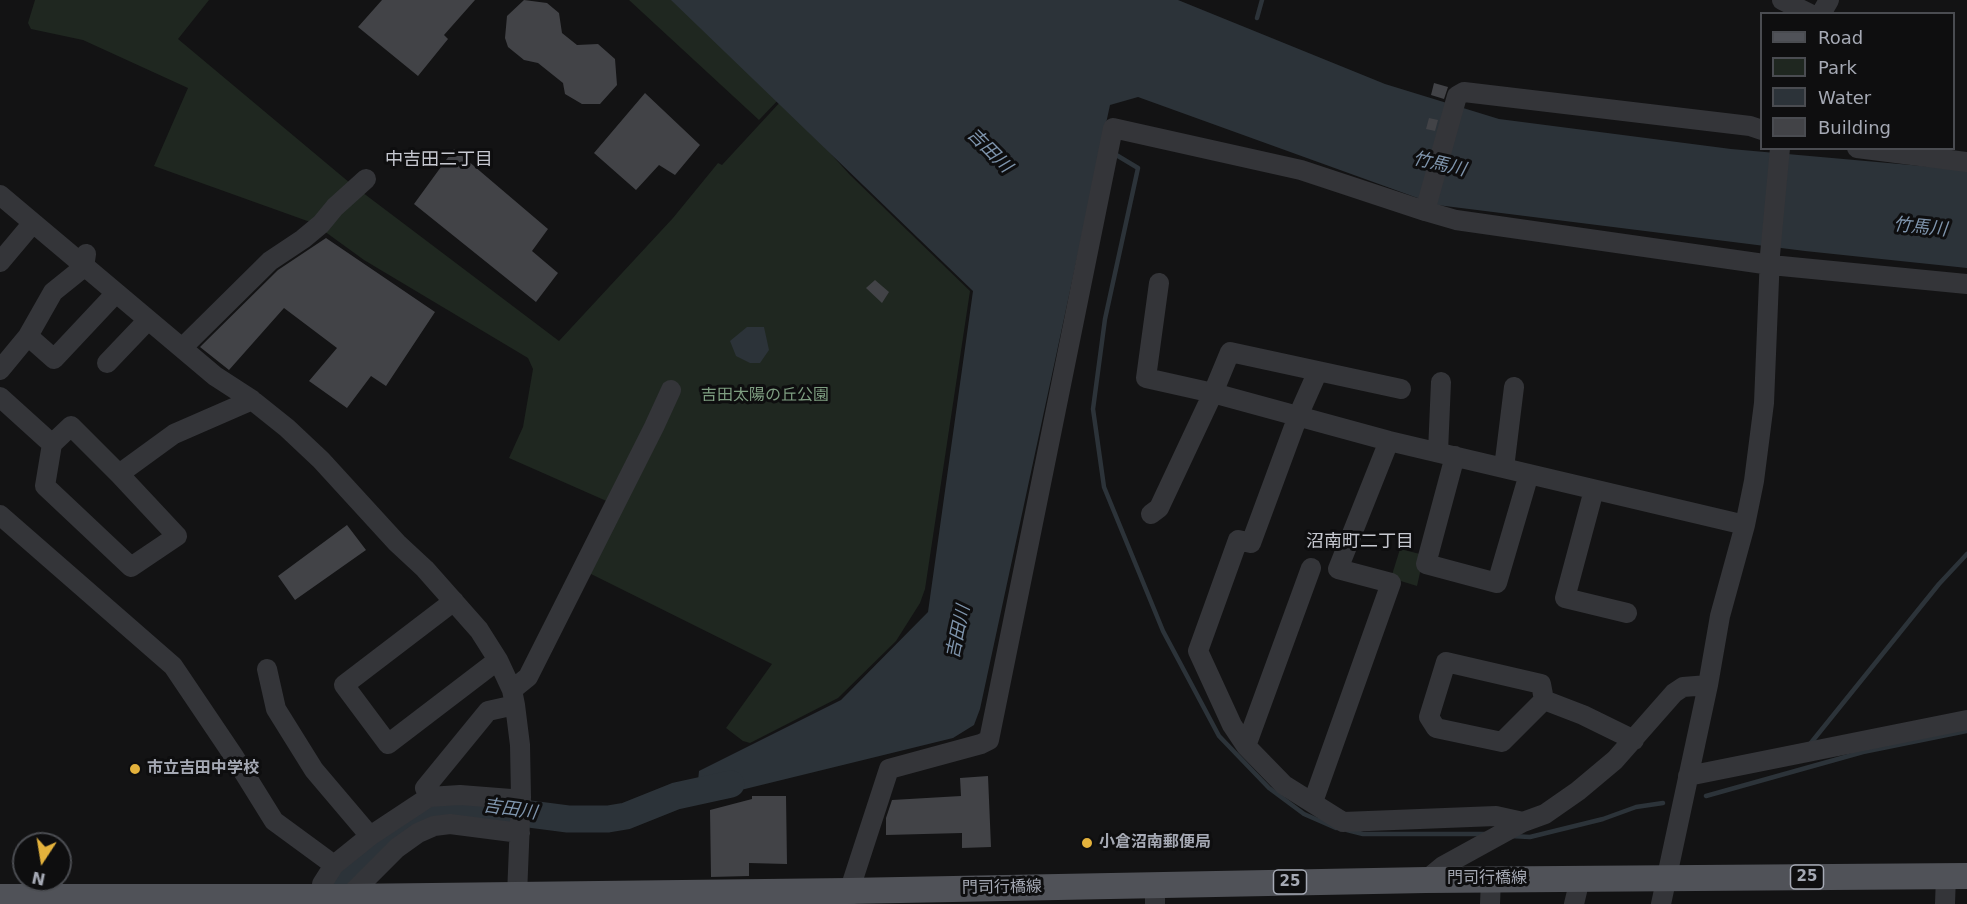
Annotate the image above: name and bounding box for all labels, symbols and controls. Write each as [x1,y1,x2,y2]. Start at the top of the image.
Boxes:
legend [1760,12,1955,150]
text: Road [1818,27,1863,48]
text: Park [1818,57,1857,78]
text: Water [1818,87,1871,108]
text: Building [1818,117,1891,138]
water label: 吉田川 [962,124,1016,178]
water label: 竹馬川 [1410,148,1468,182]
district label: 中吉田二丁目 [385,149,493,171]
water label: 竹馬川 [1892,214,1948,242]
park label: 吉田太陽の丘公園 [701,386,829,406]
district label: 沼南町二丁目 [1306,531,1414,553]
water label: 吉田川 [943,603,975,661]
place label: 市立吉田中学校 [147,759,259,779]
marker: 市立吉田中学校 [128,762,142,776]
water label: 吉田川 [482,796,538,824]
north arrow [12,832,72,892]
place label: 小倉沼南郵便局 [1099,833,1211,853]
marker: 小倉沼南郵便局 [1080,836,1094,850]
road number: 25 [1790,865,1824,889]
text: N [30,867,47,889]
street label: 門司行橋線 [1447,869,1527,889]
road number: 25 [1274,870,1306,894]
street label: 門司行橋線 [962,878,1042,898]

